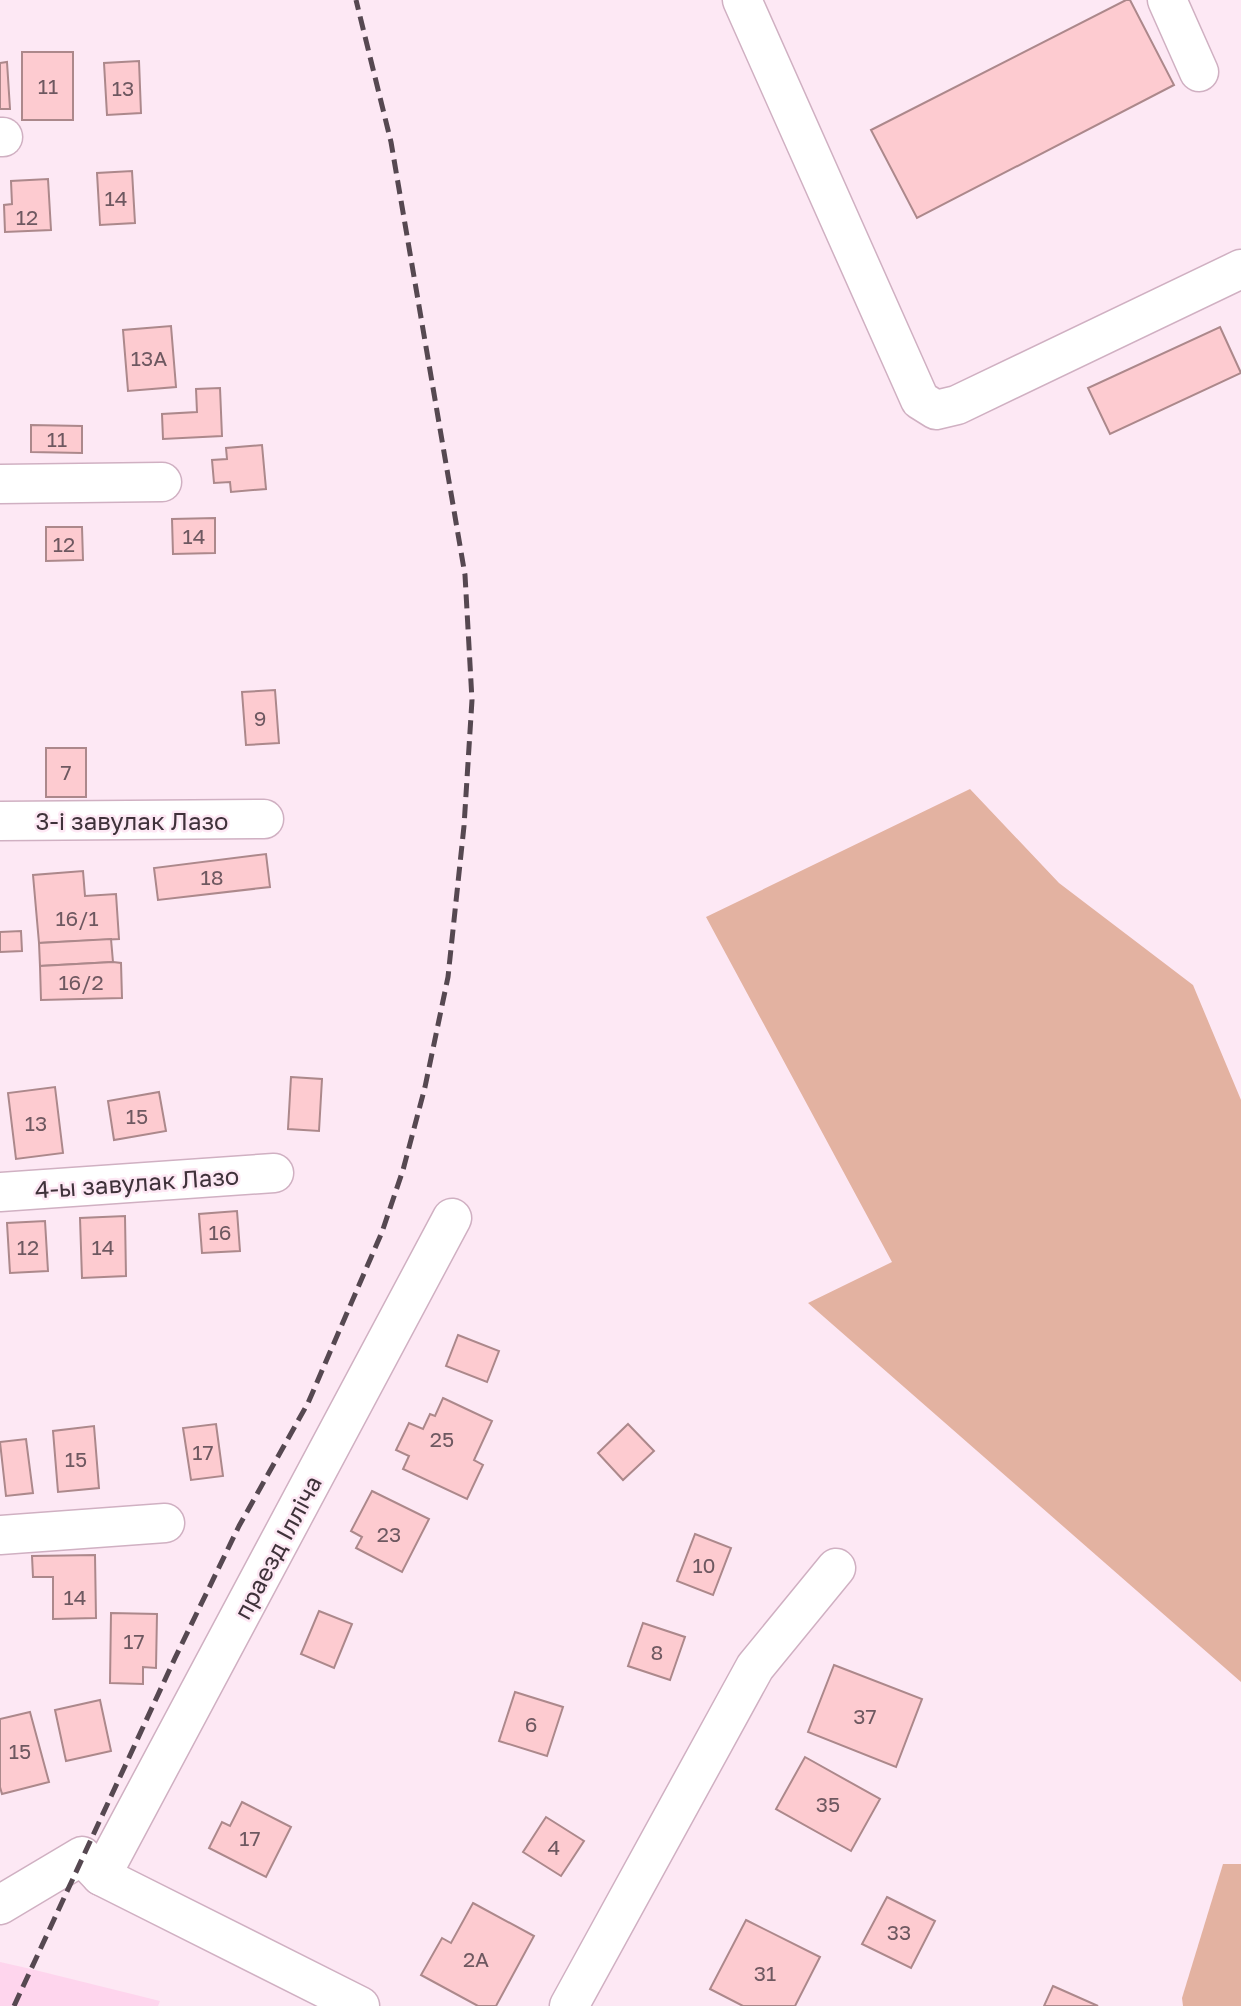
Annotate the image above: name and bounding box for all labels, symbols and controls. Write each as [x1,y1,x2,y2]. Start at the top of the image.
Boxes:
house number: 11 [38,73,58,99]
house number: 13 [112,75,134,101]
house number: 14 [105,185,128,211]
house number: 12 [16,204,38,230]
house number: 13А [131,345,167,371]
house number: 11 [47,426,67,452]
house number: 14 [183,523,206,549]
house number: 12 [53,531,75,557]
house number: 9 [254,705,266,731]
house number: 7 [60,759,72,785]
street label: 3-і завулак Лазо [36,806,228,835]
house number: 18 [201,864,224,890]
house number: 16/1 [55,905,99,931]
house number: 16/2 [58,969,104,995]
house number: 15 [126,1103,148,1129]
house number: 13 [25,1110,47,1136]
street label: 4-ы завулак Лазо [34,1160,240,1204]
house number: 16 [209,1219,231,1245]
house number: 12 [17,1234,39,1260]
house number: 14 [92,1234,115,1260]
house number: 25 [430,1426,454,1452]
house number: 17 [192,1439,214,1465]
house number: 15 [65,1446,87,1472]
street label: праезд Ілліча [227,1470,327,1624]
house number: 23 [377,1521,401,1547]
house number: 10 [692,1552,716,1578]
house number: 14 [64,1584,87,1610]
house number: 17 [123,1628,145,1654]
house number: 8 [651,1639,663,1665]
house number: 37 [853,1703,877,1729]
house number: 6 [525,1711,537,1737]
house number: 15 [9,1738,31,1764]
house number: 35 [816,1791,840,1817]
house number: 17 [239,1825,261,1851]
house number: 4 [548,1834,560,1860]
house number: 33 [887,1919,911,1945]
house number: 2А [463,1946,489,1972]
house number: 31 [754,1960,776,1986]

